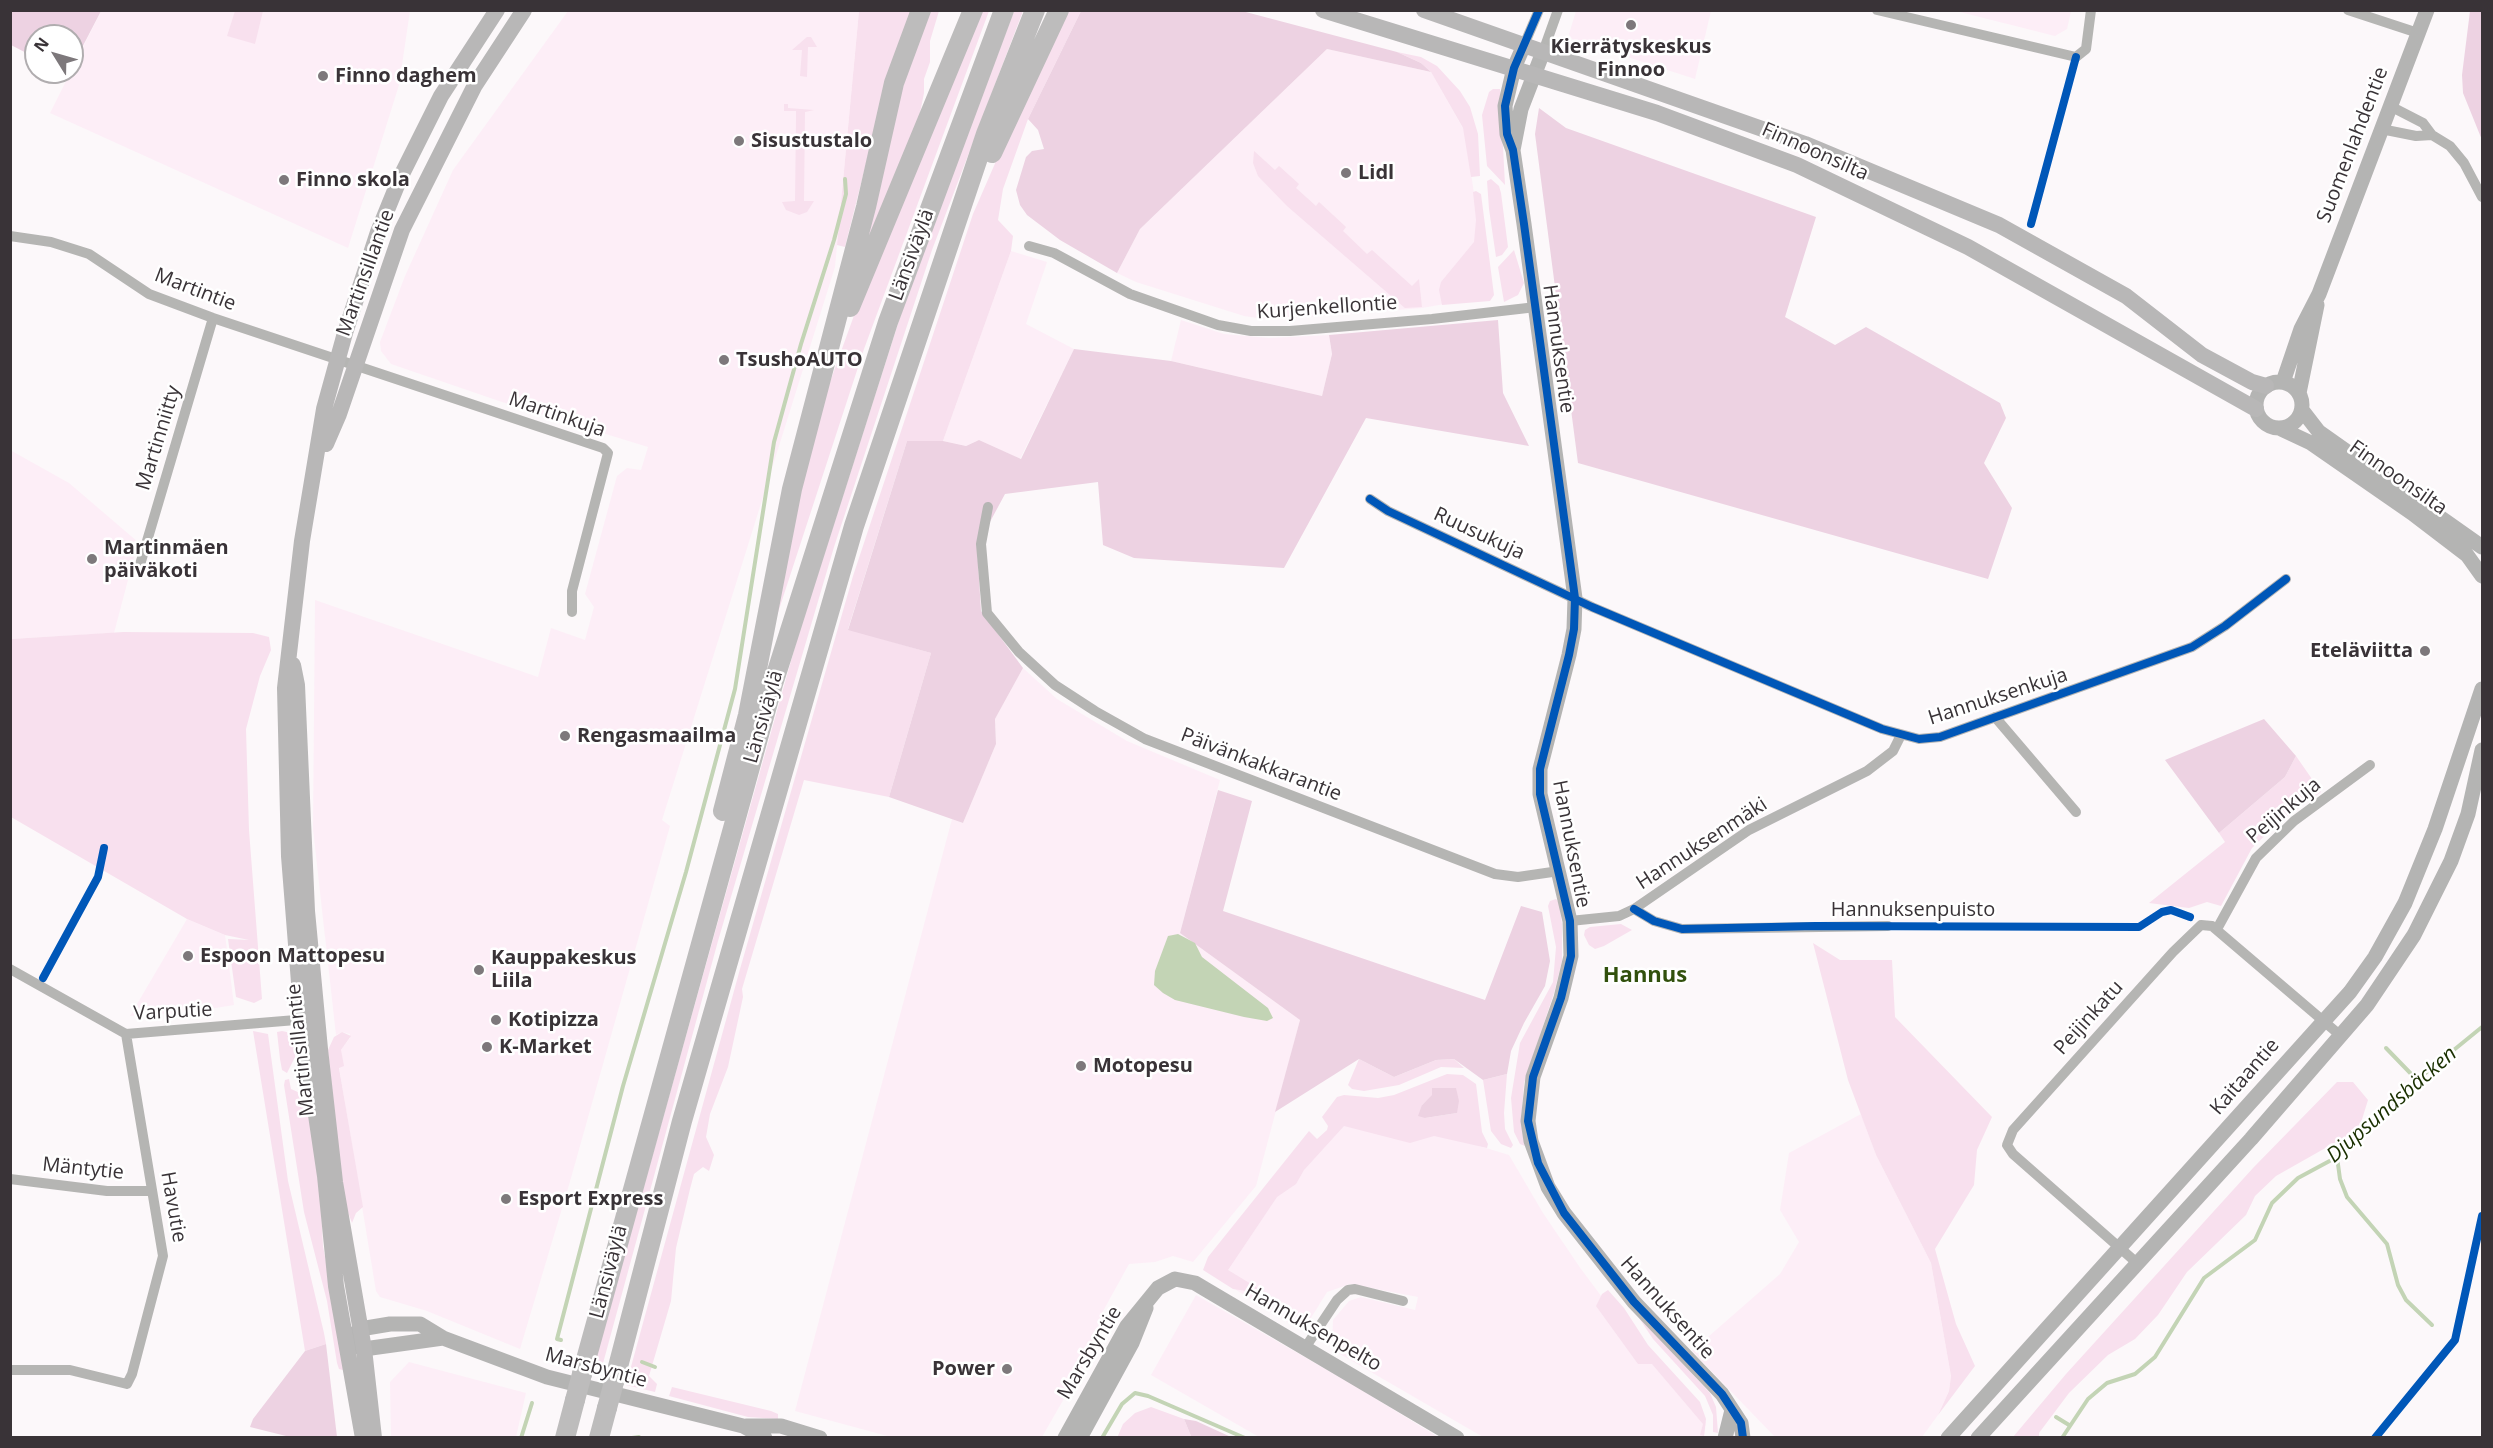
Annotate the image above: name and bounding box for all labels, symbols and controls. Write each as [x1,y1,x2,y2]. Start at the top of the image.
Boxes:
marker: Kierrätyskeskus Finnoo [1624,18,1638,32]
north arrow [24,24,84,84]
text: N [29,33,54,56]
place label: Kierrätyskeskus Finnoo [1550,35,1712,82]
place label: Finno daghem [335,64,477,88]
street label: Suomenlahdentie [2312,64,2394,226]
marker: Finno daghem [316,69,330,83]
street label: Finnoonsilta [1758,118,1872,186]
place label: Sisustustalo [751,129,872,153]
marker: Sisustustalo [732,134,746,148]
place label: Lidl [1358,161,1394,185]
marker: Lidl [1339,166,1353,180]
place label: Finno skola [296,168,410,192]
marker: Finno skola [277,173,291,187]
street label: Martinsillantie [332,206,400,340]
street label: Länsiväylä [884,206,940,304]
street label: Martintie [151,264,239,316]
street label: Hannuksentie [1537,283,1579,415]
street label: Kurjenkellontie [1256,291,1398,325]
place label: TsushoAUTO [736,348,863,372]
marker: TsushoAUTO [717,353,731,367]
street label: Martinniitty [132,383,186,493]
street label: Martinkuja [506,387,608,443]
street label: Finnoonsilta [2344,435,2452,521]
street label: Ruusukuja [1430,502,1528,566]
place label: Martinmäen päiväkoti [104,536,229,583]
marker: Martinmäen päiväkoti [85,552,99,566]
place label: Eteläviitta [2310,639,2413,663]
marker: Eteläviitta [2418,644,2432,658]
street label: Hannuksenkuja [1925,663,2071,731]
street label: Länsiväylä [739,668,789,766]
street label: Päivänkakkarantie [1177,723,1345,807]
place label: Rengasmaailma [577,724,736,748]
marker: Rengasmaailma [558,729,572,743]
street label: Peijinkuja [2242,773,2326,849]
street label: Hannuksentie [1547,778,1595,910]
street label: Hannuksenmäki [1632,793,1772,895]
street label: Hannuksenpuisto [1831,898,1995,922]
place label: Espoon Mattopesu [200,944,385,968]
place label: Kauppakeskus Liila [491,946,637,993]
marker: Espoon Mattopesu [181,949,195,963]
marker: Kauppakeskus Liila [472,963,486,977]
district label: Hannus [1603,963,1687,989]
street label: Peijinkatu [2049,976,2129,1060]
street label: Martinsillantie [282,983,320,1117]
street label: Varputie [133,998,213,1026]
place label: Kotipizza [508,1008,599,1032]
marker: Kotipizza [489,1013,503,1027]
street label: Kaitaantie [2205,1034,2285,1120]
place label: K-Market [499,1035,592,1059]
marker: K-Market [480,1040,494,1054]
water label: Djupsundsbäcken [2322,1042,2462,1168]
place label: Motopesu [1093,1054,1193,1078]
marker: Motopesu [1074,1059,1088,1073]
street label: Mäntytie [41,1153,125,1185]
street label: Havutie [155,1170,191,1244]
place label: Esport Express [518,1187,663,1211]
marker: Esport Express [499,1192,513,1206]
street label: Länsiväylä [585,1223,633,1321]
street label: Hannuksentie [1615,1252,1719,1364]
street label: Hannuksenpelto [1240,1279,1386,1377]
street label: Marsbyntie [1053,1302,1127,1404]
street label: Marsbyntie [542,1343,650,1393]
place label: Power [932,1357,995,1381]
marker: Power [1000,1362,1014,1376]

